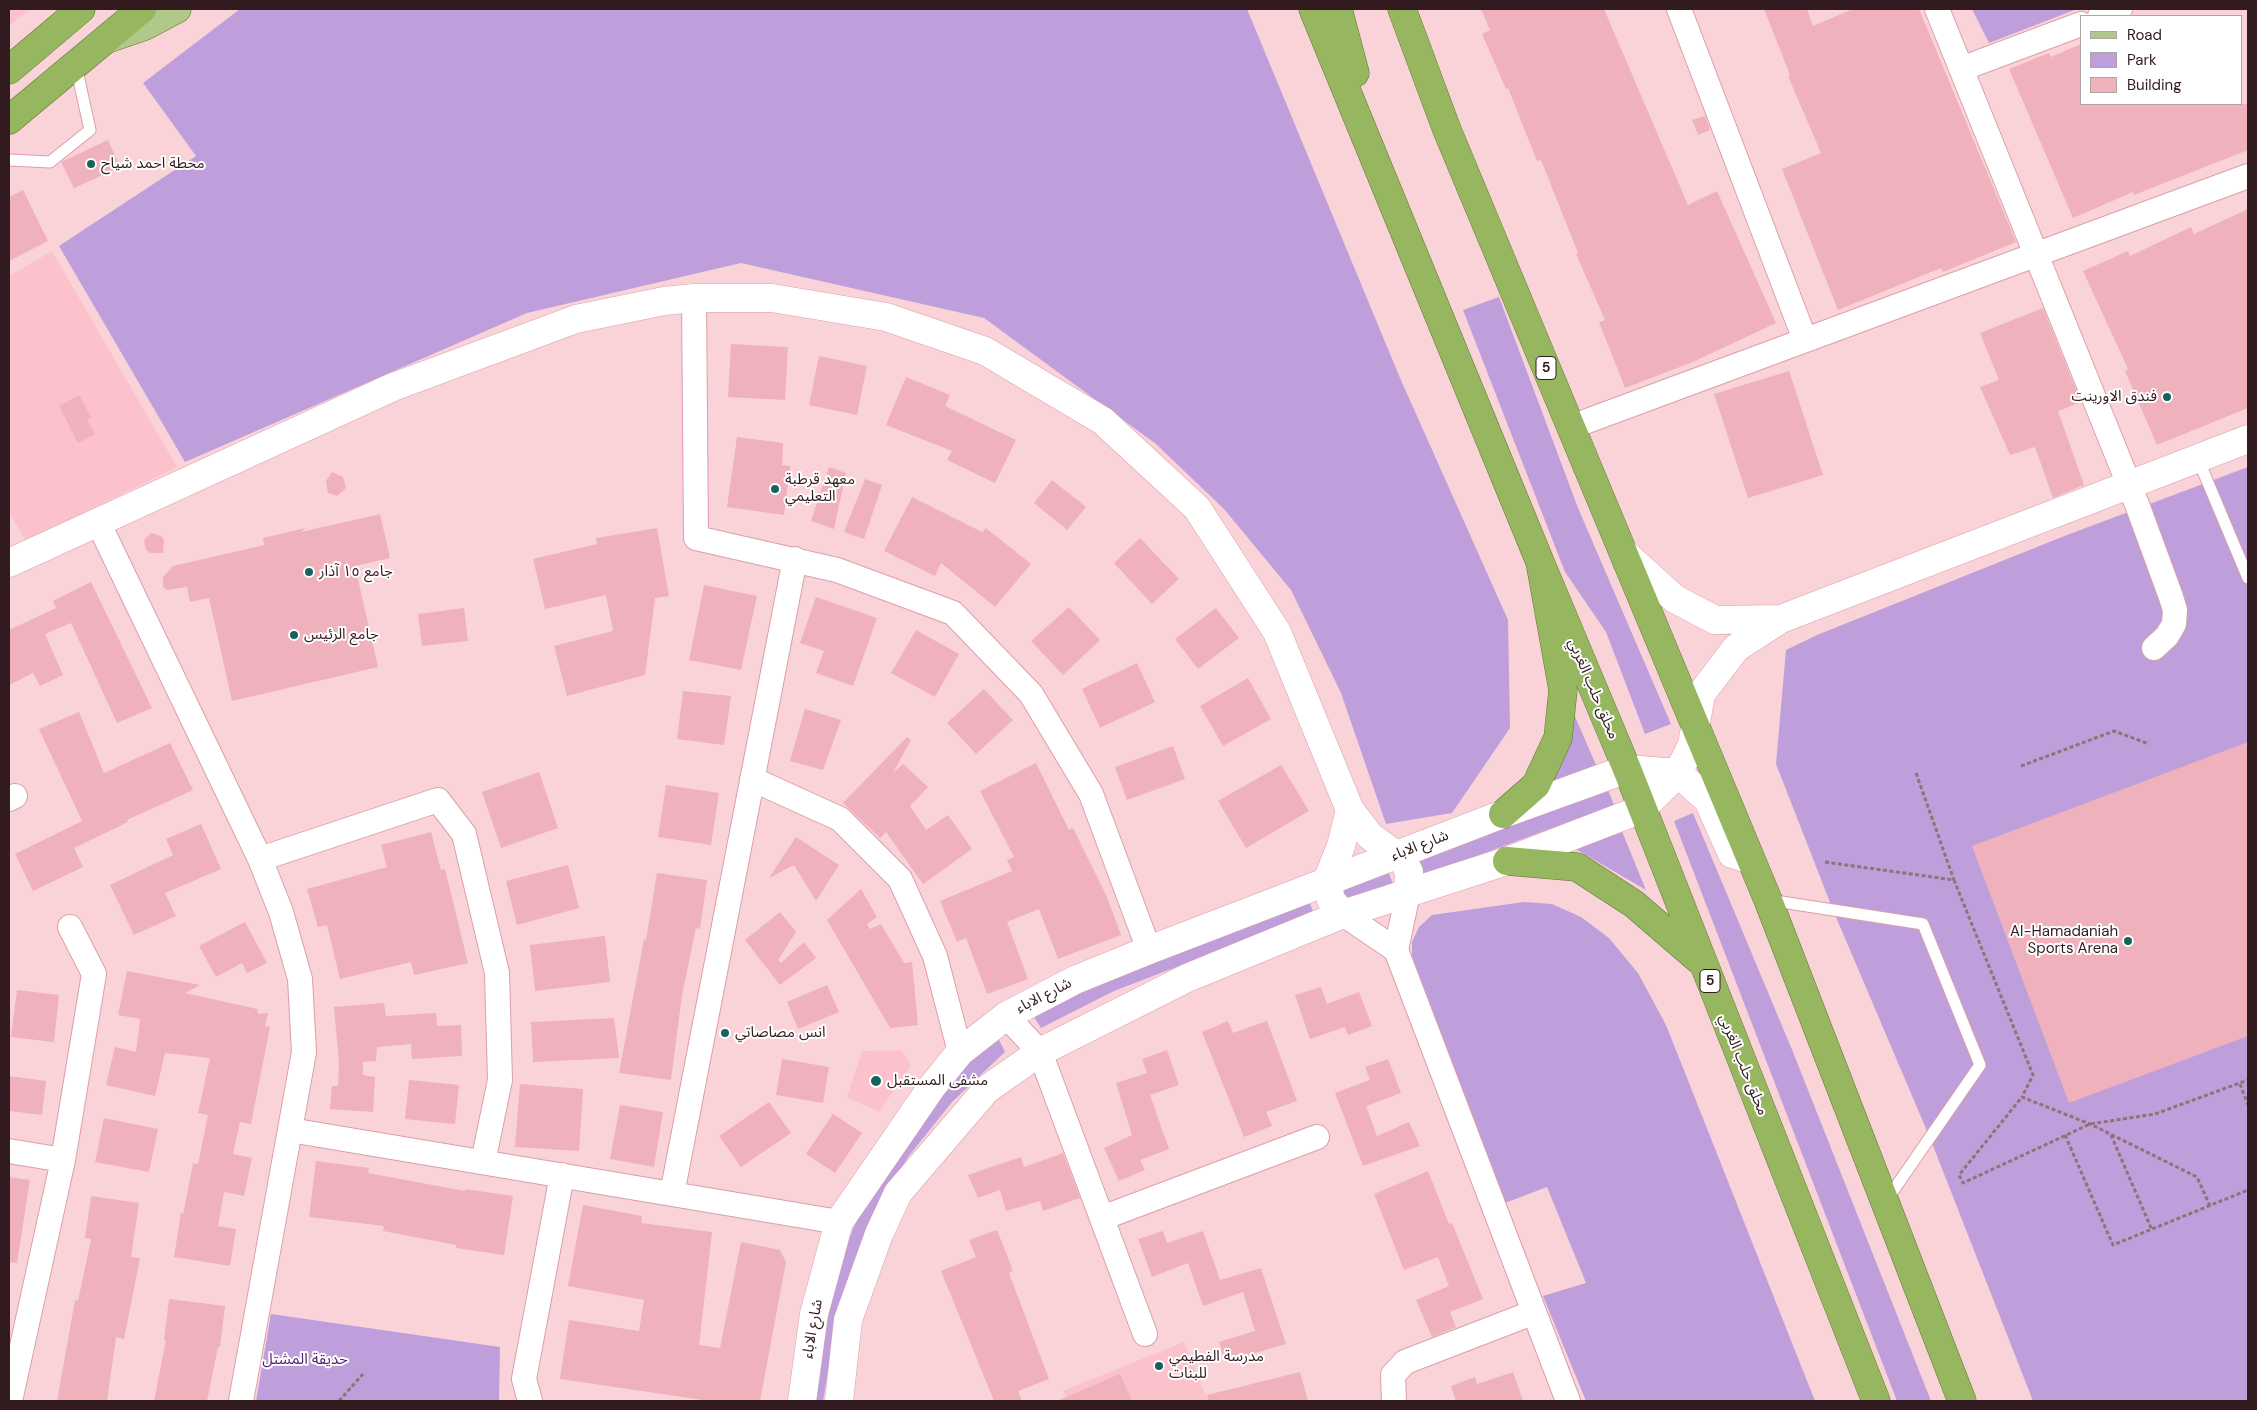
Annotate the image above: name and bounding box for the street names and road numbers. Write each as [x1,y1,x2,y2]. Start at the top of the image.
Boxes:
road number: 5 [1536,356,1556,379]
street label: محلق حلب الغربي [1564,636,1622,742]
street label: شارع الاباء [1389,827,1451,865]
road number: 5 [1700,969,1720,992]
street label: شارع الاباء [1013,974,1075,1018]
street label: محلق حلب الغربي [1714,1012,1772,1118]
street label: شارع الاباء [799,1298,827,1360]

